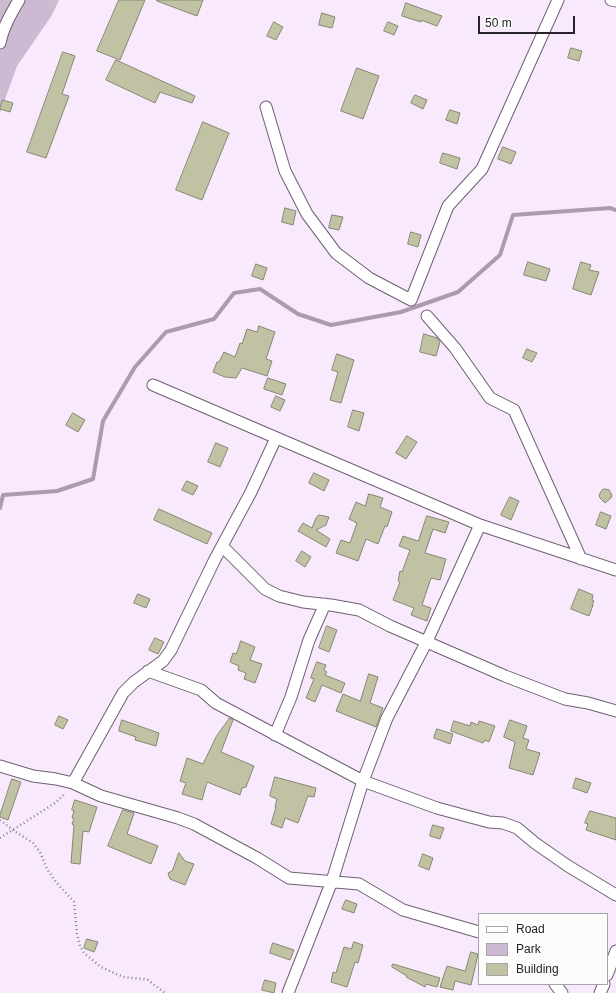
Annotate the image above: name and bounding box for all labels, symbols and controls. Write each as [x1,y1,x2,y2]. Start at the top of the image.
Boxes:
scale bar [480,8,577,34]
text: 50 m [485,16,512,30]
legend [478,913,608,985]
text: Road [516,922,545,936]
text: Park [516,942,541,956]
text: Building [516,962,559,976]

